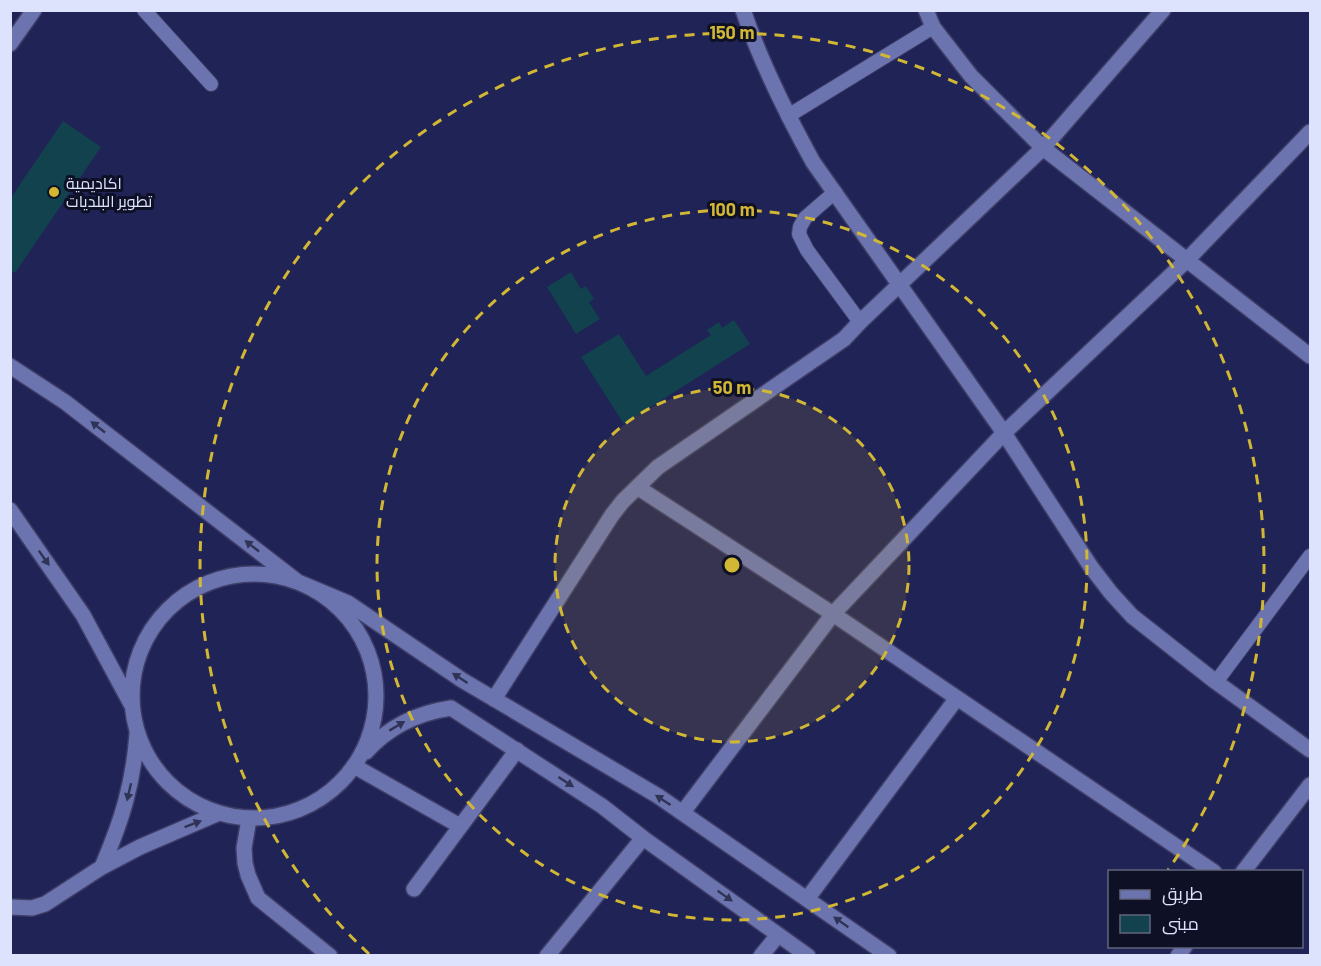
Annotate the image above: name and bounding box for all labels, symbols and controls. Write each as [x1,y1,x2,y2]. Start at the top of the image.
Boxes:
text: 150 m [710,21,754,43]
place label: اكاديمية تطوير البلديات [66,173,153,211]
marker: اكاديمية تطوير البلديات [47,185,61,199]
text: 100 m [709,198,755,220]
text: 50 m [713,376,751,398]
one-way arrow [90,421,105,433]
one-way arrow [244,541,259,553]
one-way arrow [38,550,49,566]
centre of rings [722,555,742,575]
one-way arrow [451,673,468,684]
one-way arrow [389,721,405,732]
one-way arrow [558,777,574,788]
one-way arrow [124,782,133,801]
one-way arrow [655,794,671,805]
one-way arrow [184,818,202,828]
legend [1108,870,1303,948]
text: طريق [1162,882,1203,906]
one-way arrow [716,890,732,902]
text: مبنى [1162,912,1199,935]
one-way arrow [833,917,849,928]

